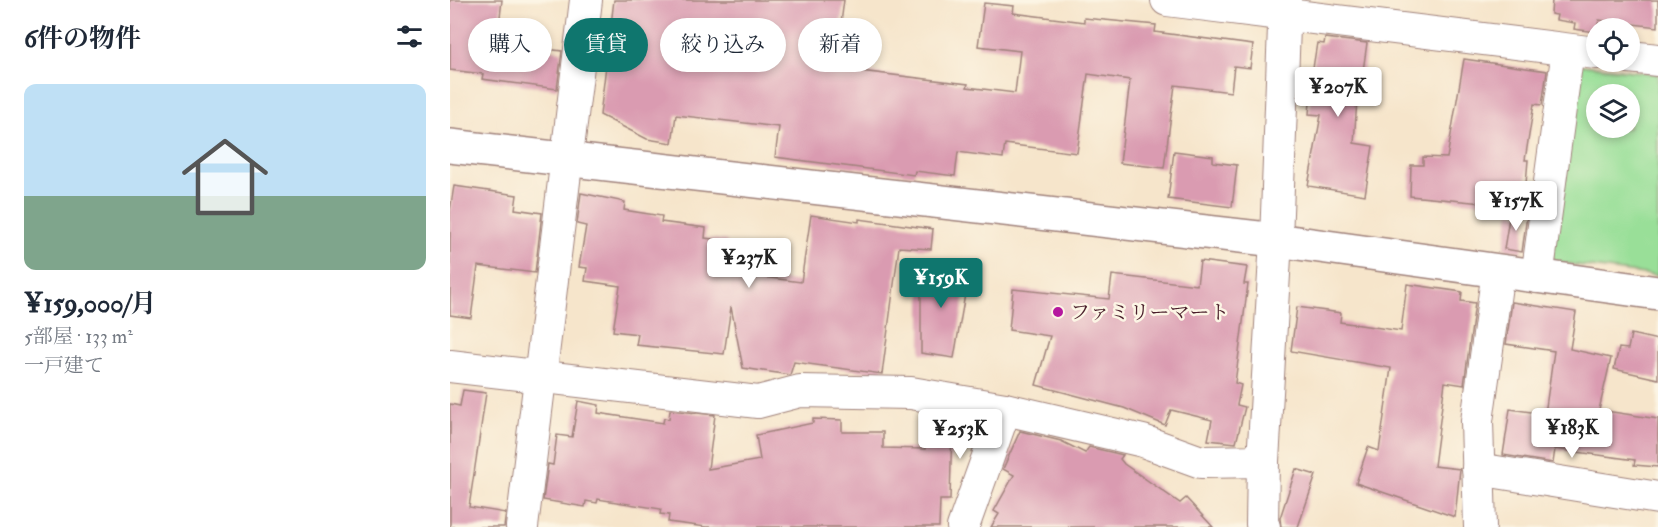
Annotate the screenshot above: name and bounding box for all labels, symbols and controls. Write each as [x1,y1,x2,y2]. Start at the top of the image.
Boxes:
chip: 購入 [468,18,552,72]
chip: 賃貸 [564,18,648,72]
chip: 絞り込み [660,18,786,72]
chip: 新着 [798,18,882,72]
map controls [1586,18,1640,138]
button: locate [1586,18,1640,72]
icon: filters [393,20,426,53]
text: 6件の物件 [24,23,141,55]
pin: ¥207K [1296,67,1380,118]
text: ¥207K [1309,74,1367,99]
button: layers [1586,84,1640,138]
icon: home [171,123,279,231]
pin: ¥157K [1474,181,1558,232]
text: ¥157K [1489,188,1543,213]
pin: ¥237K [707,238,791,289]
text: ¥237K [721,245,777,270]
pin: ¥159K [899,258,983,309]
text: ¥159K [913,265,969,290]
text: ¥159,000/月 [24,288,156,320]
place label: ファミリーマート [1070,300,1230,325]
marker: ファミリーマート [1051,305,1065,319]
text: 5部屋 · 133 m² [24,324,133,349]
text: 一戸建て [24,353,104,378]
pin: ¥183K [1530,408,1614,459]
pin: ¥253K [918,409,1002,460]
text: ¥183K [1545,415,1599,440]
text: ¥253K [932,416,988,441]

